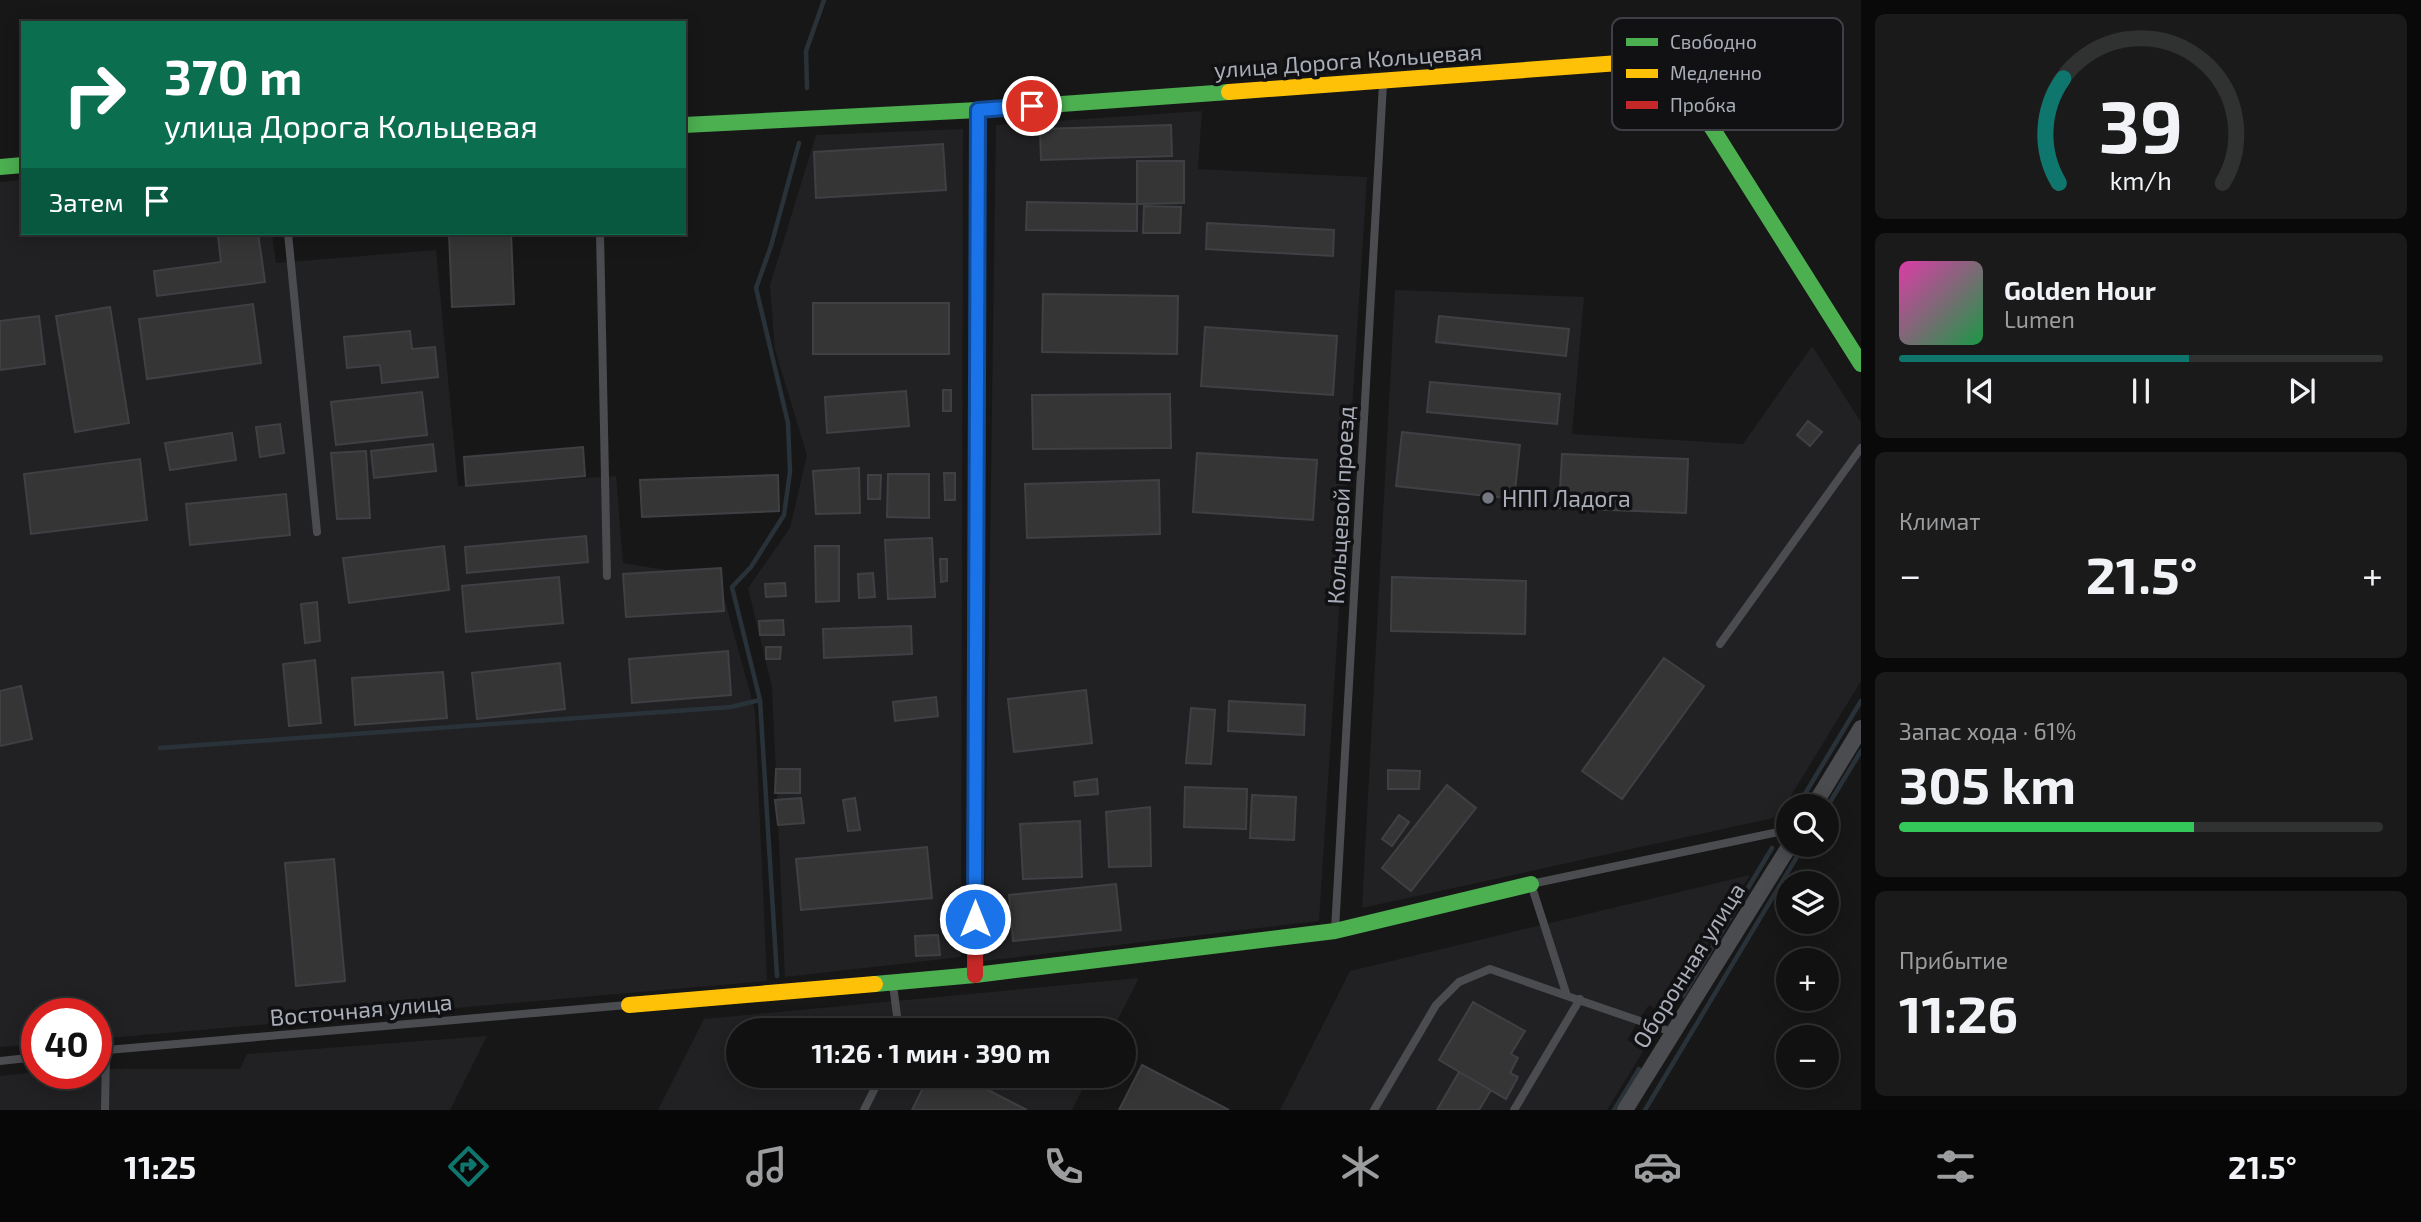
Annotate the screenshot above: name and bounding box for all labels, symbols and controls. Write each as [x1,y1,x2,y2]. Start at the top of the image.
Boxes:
legend [1612,18,1843,130]
text: Свободно [1670,30,1757,53]
street label: улица Дорога Кольцевая [1213,37,1483,84]
text: 370 m [164,46,302,105]
icon: right [49,49,140,140]
text: Медленно [1670,61,1762,84]
pin [1002,76,1062,136]
text: 39 [2099,80,2183,168]
icon: arrive [1013,87,1051,125]
text: Пробка [1670,93,1736,116]
text: улица Дорога Кольцевая [164,106,538,144]
text: km/h [2110,164,2172,194]
icon: arrive [138,182,176,220]
text: Затем [49,186,124,217]
text: Golden Hour [2004,274,2156,305]
text: Lumen [2004,305,2075,333]
icon: previous [1961,372,1999,410]
icon: pause [2122,372,2160,410]
icon: next [2283,372,2321,410]
street label: Кольцевой проезд [1321,405,1359,605]
place label: НПП Ладога [1502,484,1631,512]
marker: НПП Ладога [1480,490,1496,506]
text: Климат [1899,507,1980,535]
text: 21.5° [2086,542,2198,604]
text: − [1899,551,1921,597]
text: + [2362,551,2383,597]
text: Запас хода · 61% [1899,717,2076,745]
text: 305 km [1899,752,2076,814]
map controls [1776,794,1839,1088]
button: search [1776,794,1839,857]
button: layers [1776,871,1839,934]
street label: Оборонная улица [1626,877,1751,1053]
position arrow [938,882,1012,956]
text: Прибытие [1899,946,2008,974]
button: + [1776,948,1839,1011]
text: 11:26 [1899,981,2018,1043]
street label: Восточная улица [269,987,454,1032]
speed limit sign: 40 [21,998,112,1089]
button: − [1776,1025,1839,1088]
text: 11:26 · 1 мин · 390 m [812,1037,1050,1068]
icon: directions [444,1142,493,1191]
icon: music [742,1142,791,1191]
icon: phone [1039,1142,1088,1191]
icon: climate [1336,1142,1385,1191]
icon: car [1633,1142,1682,1191]
icon: filters [1931,1142,1980,1191]
text: 11:25 [124,1147,196,1185]
text: 21.5° [2228,1147,2297,1185]

